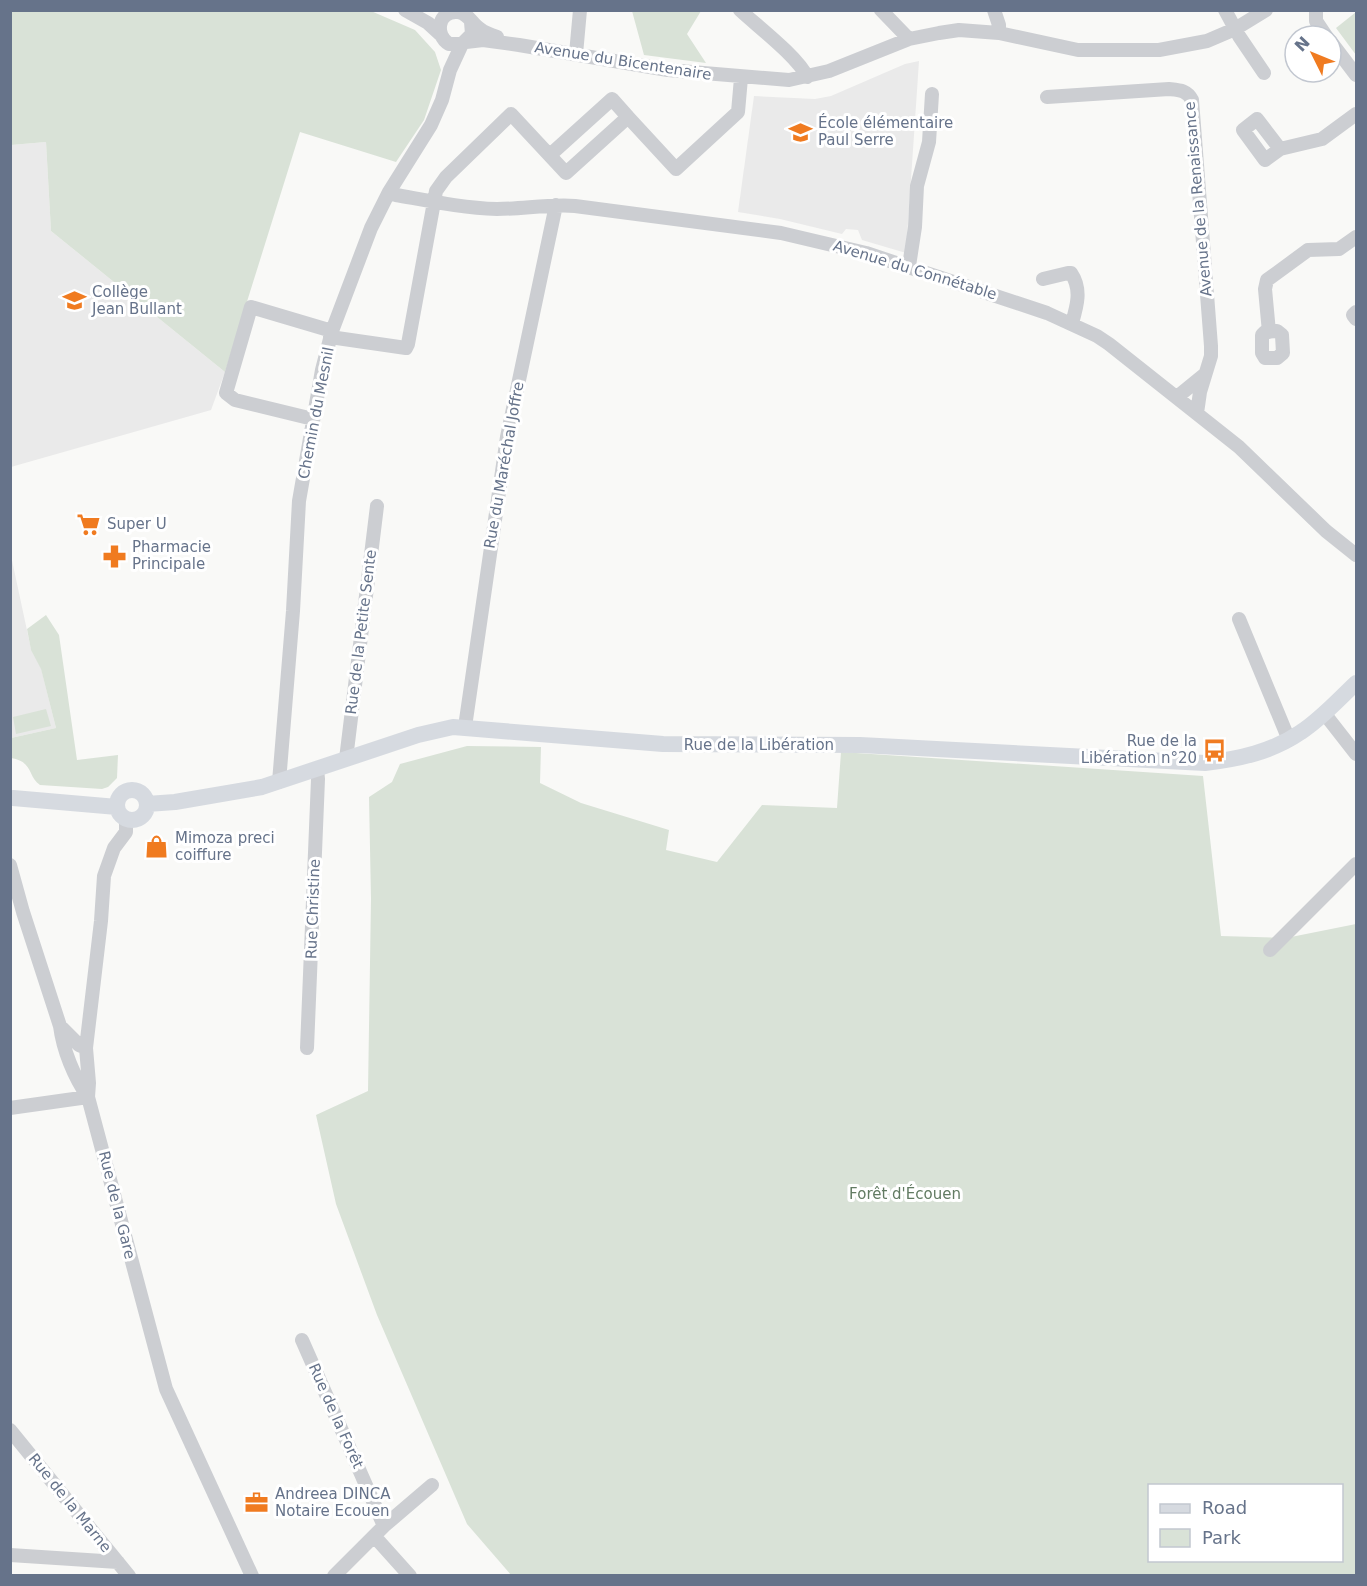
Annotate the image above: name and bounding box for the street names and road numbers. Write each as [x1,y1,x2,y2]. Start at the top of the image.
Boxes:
street label: Avenue du Bicentenaire [533,38,713,84]
street label: Avenue de la Renaissance [1181,101,1215,297]
street label: Avenue du Connétable [831,237,999,303]
street label: Chemin du Mesnil [294,346,338,480]
street label: Rue du Maréchal Joffre [480,380,528,550]
street label: Rue de la Petite Sente [342,549,380,715]
street label: Rue de la Libération [684,736,834,754]
street label: Rue Christine [302,859,324,959]
street label: Rue de la Gare [95,1149,139,1261]
street label: Rue de la Forêt [305,1361,367,1471]
street label: Rue de la Marne [25,1450,115,1556]

